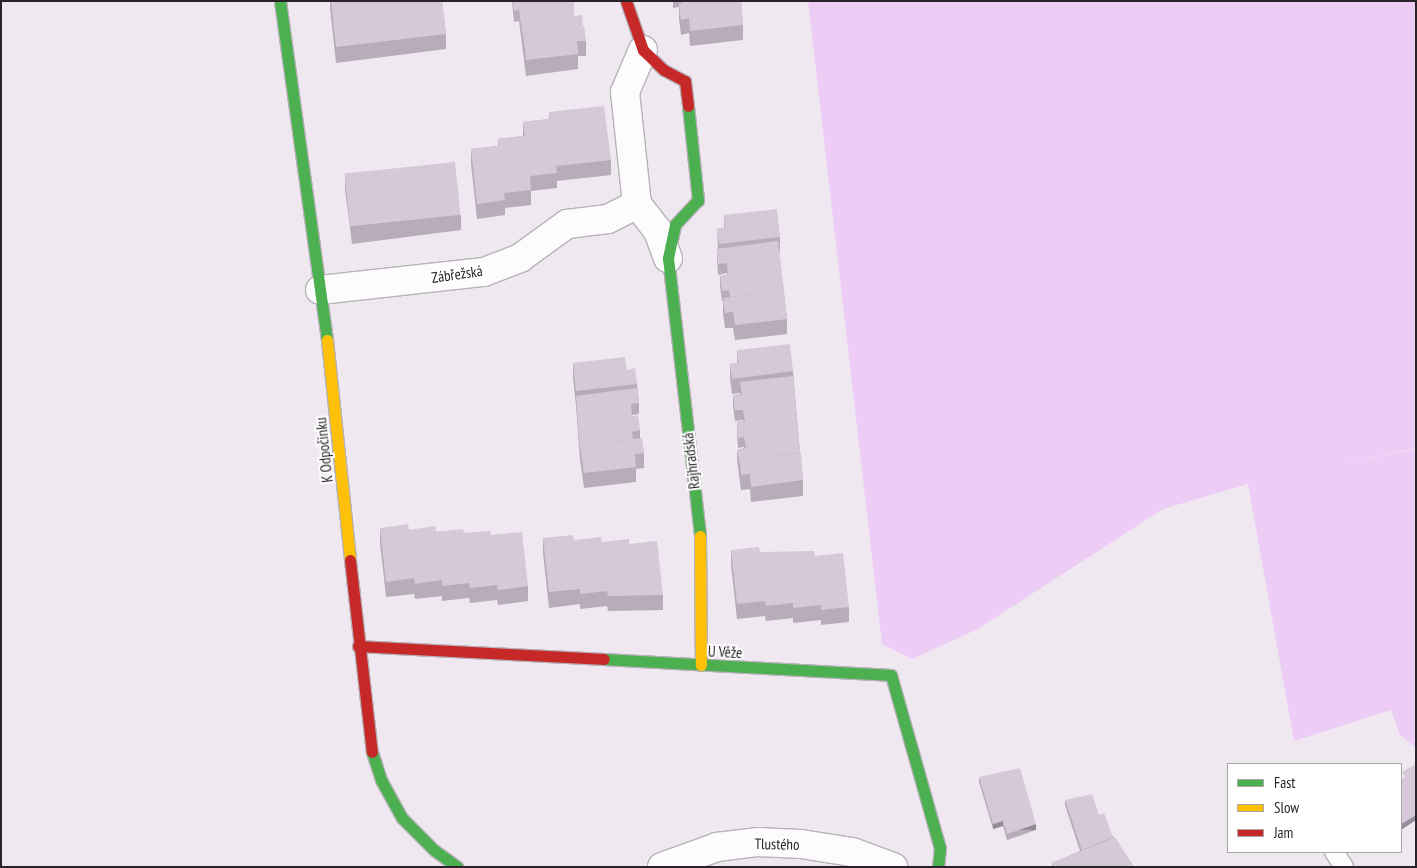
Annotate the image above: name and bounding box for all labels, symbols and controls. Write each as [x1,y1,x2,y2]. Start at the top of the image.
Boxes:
street label: Zábřežská [430,261,484,287]
street label: K Odpočinku [312,416,336,484]
street label: Rajhradská [679,432,703,490]
street label: U Věže [707,642,743,662]
legend [1227,763,1402,853]
text: Fast [1274,773,1295,792]
text: Slow [1274,798,1299,817]
text: Jam [1274,823,1293,842]
street label: Tlustého [754,835,800,853]

